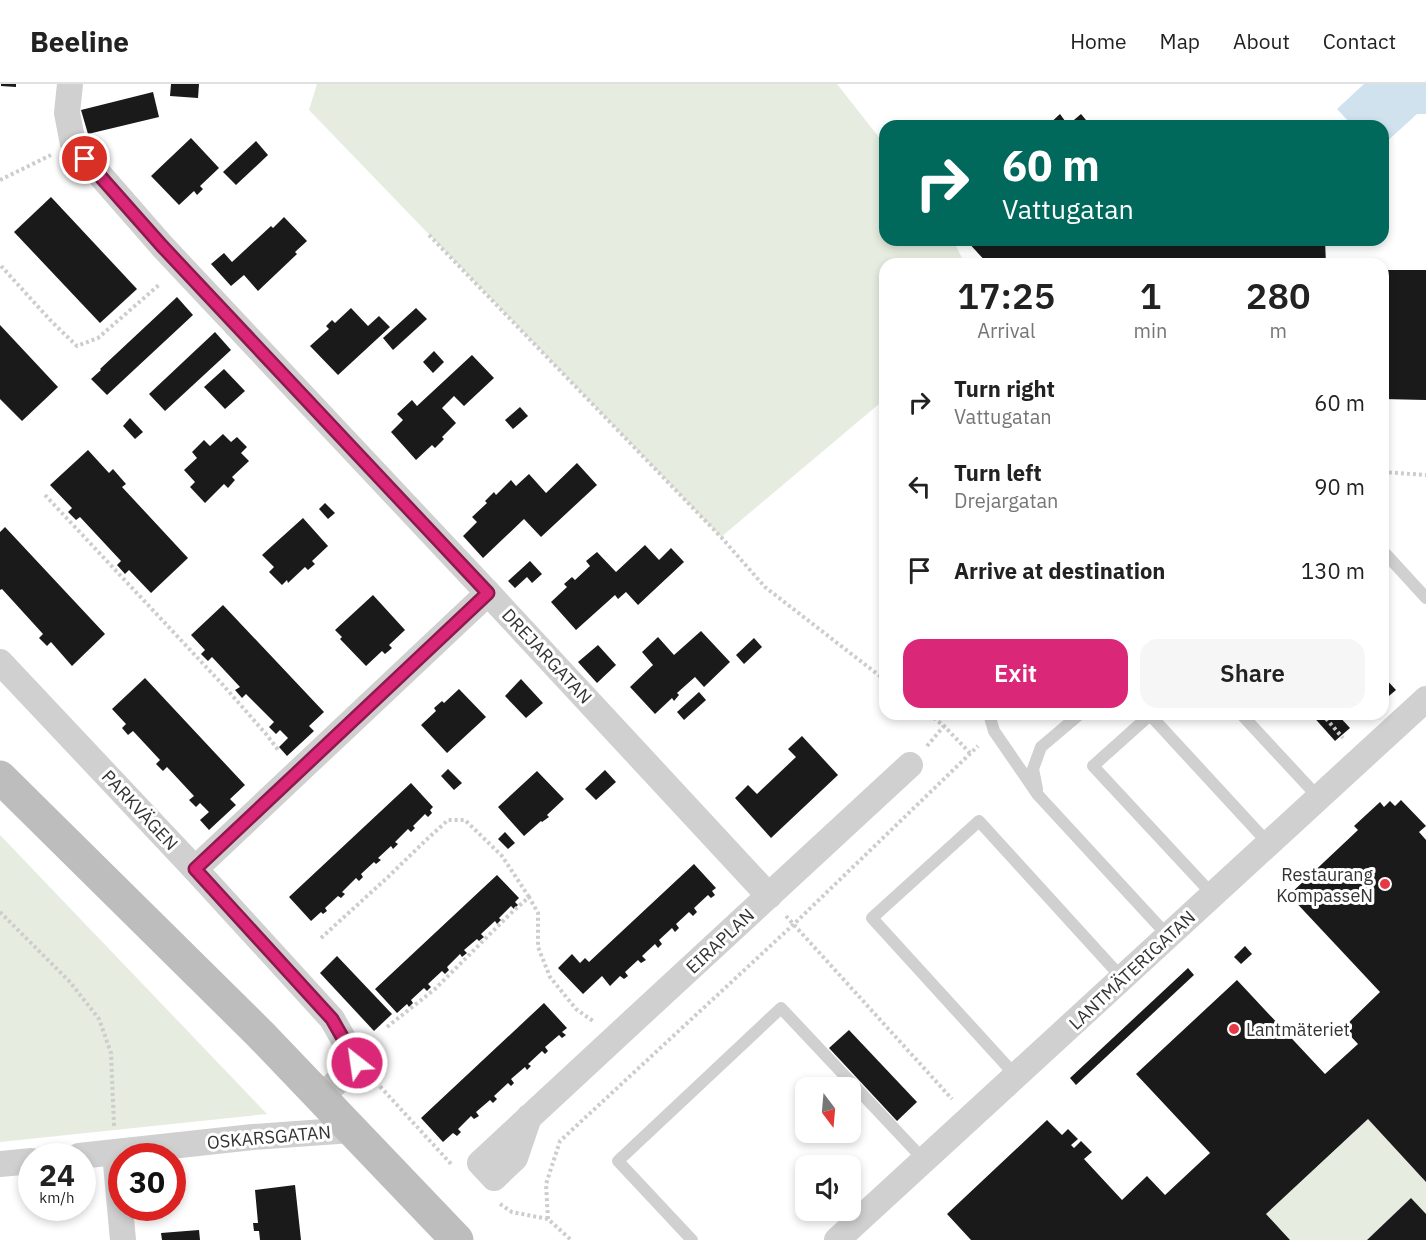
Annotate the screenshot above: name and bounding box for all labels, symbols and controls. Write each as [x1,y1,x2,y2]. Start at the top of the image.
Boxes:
text: Beeline [30,23,129,60]
text: Home [1070,27,1127,55]
text: Map [1160,27,1200,55]
text: About [1233,27,1290,55]
text: Contact [1323,27,1396,55]
pin [59,133,110,184]
text: 60 m [1002,138,1100,193]
icon: arrive [68,142,101,175]
icon: right [903,144,981,222]
text: Vattugatan [1002,191,1134,226]
text: 17:25 [957,272,1055,319]
text: 1 [1140,272,1161,319]
text: 280 [1246,272,1311,319]
text: Arrival [977,317,1035,344]
text: min [1134,317,1167,344]
text: m [1269,317,1287,344]
text: Turn right [954,374,1055,403]
icon: right [903,386,936,419]
text: 60 m [1314,388,1365,417]
text: Vattugatan [954,403,1052,430]
text: Turn left [954,458,1042,487]
icon: left [903,470,936,503]
text: 90 m [1314,472,1365,501]
text: Drejargatan [954,487,1058,514]
icon: arrive [903,554,936,587]
text: Arrive at destination [954,556,1165,585]
text: 130 m [1301,556,1365,585]
street label: DREJARGATAN [497,604,597,708]
button: Exit [903,639,1128,708]
button: Share [1140,639,1365,708]
street label: PARKVÄGEN [97,765,183,855]
place label: Restaurang KompasseN [1276,863,1373,907]
marker: Restaurang KompasseN [1378,877,1392,891]
street label: EIRAPLAN [681,904,759,978]
street label: LANTMÄTERIGATAN [1064,905,1200,1035]
place label: Lantmäteriet [1246,1018,1350,1041]
marker: Lantmäteriet [1227,1022,1241,1036]
position arrow [325,1031,389,1095]
north arrow [795,1077,861,1143]
map controls [795,1077,861,1221]
street label: OSKARSGATAN [206,1120,332,1154]
speed limit sign: 30 [108,1143,186,1221]
text: 24 [39,1155,75,1194]
button: sound [795,1155,861,1221]
text: km/h [39,1188,75,1207]

